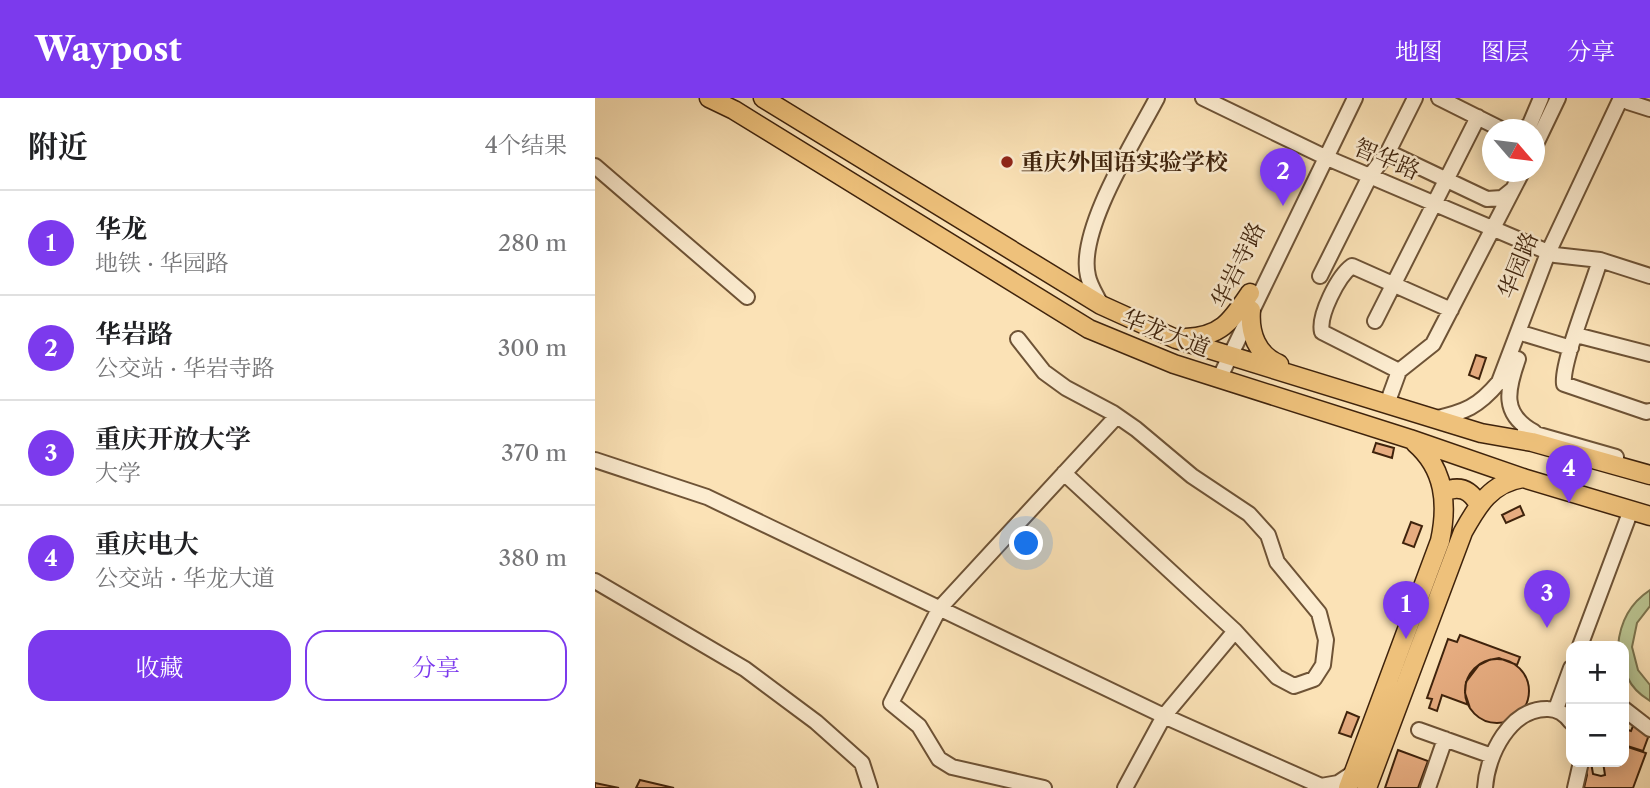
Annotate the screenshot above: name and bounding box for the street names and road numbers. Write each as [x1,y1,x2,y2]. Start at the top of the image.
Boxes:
street label: 智华路 [1350,133,1424,185]
street label: 华岩寺路 [1205,218,1271,312]
street label: 华园路 [1492,228,1544,302]
street label: 华龙大道 [1118,303,1214,363]

